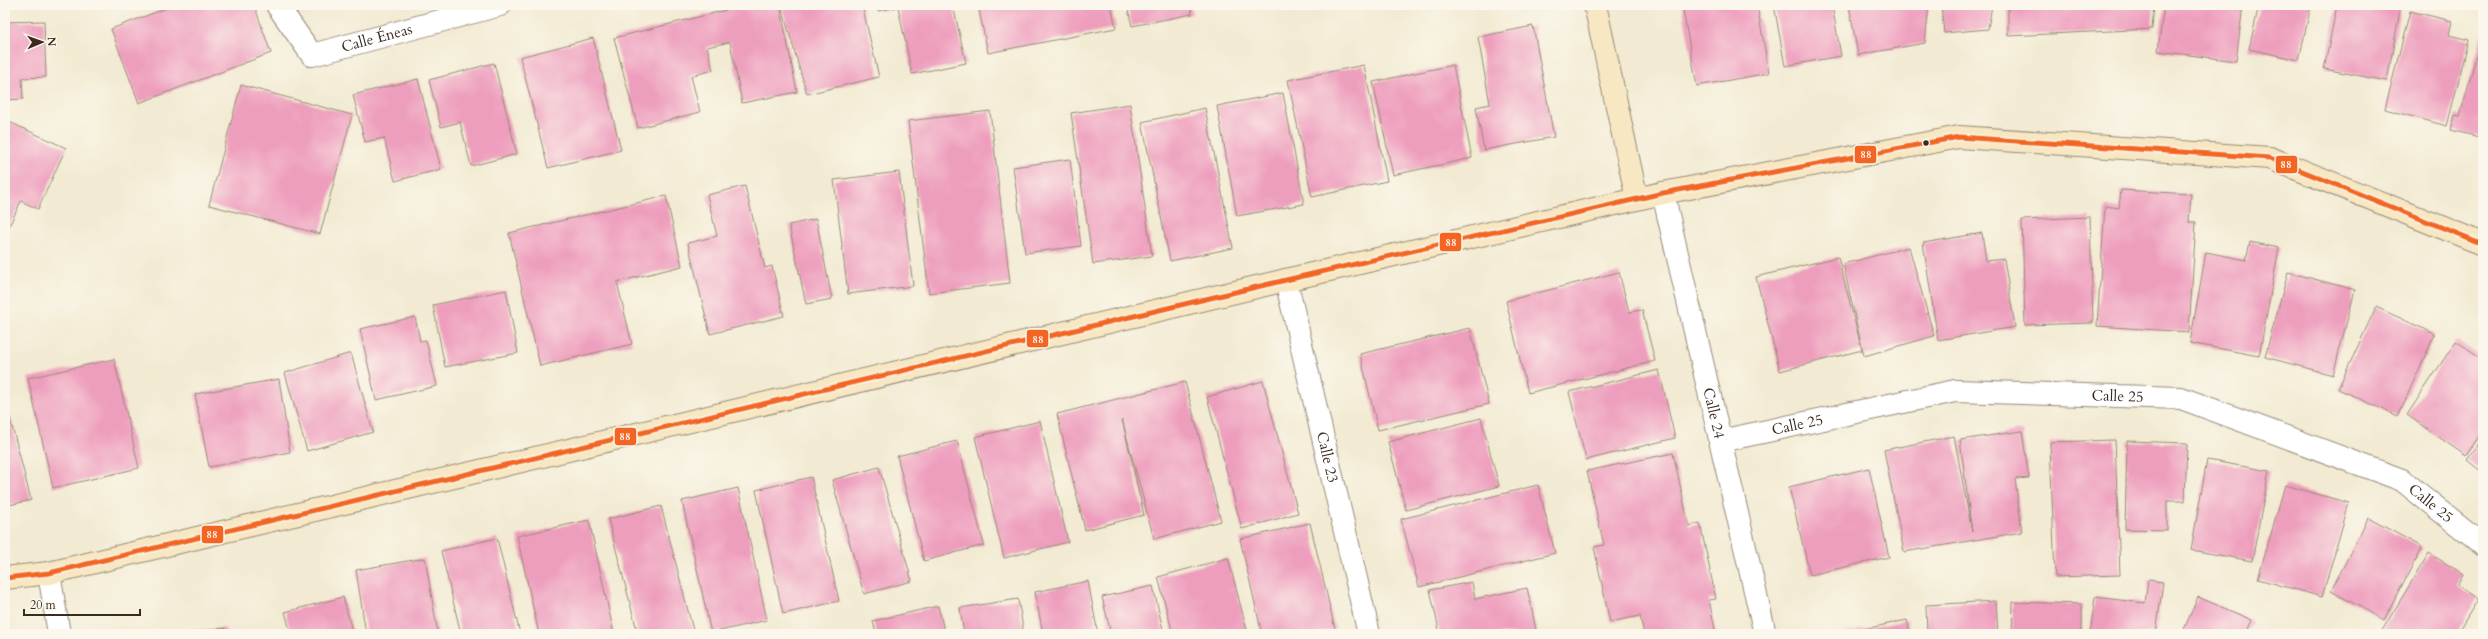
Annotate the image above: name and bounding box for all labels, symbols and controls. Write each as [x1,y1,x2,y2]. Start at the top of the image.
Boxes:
street label: Calle Éneas [339,19,414,57]
north arrow [22,22,62,62]
text: N [44,37,59,47]
unlabelled marker [1921,138,1931,148]
line badge: 88 [1854,145,1877,164]
text: 88 [1860,147,1872,162]
line badge: 88 [2275,155,2298,174]
text: 88 [2280,157,2292,172]
line badge: 88 [1439,232,1462,252]
text: 88 [1445,235,1457,250]
line badge: 88 [1026,329,1049,348]
text: 88 [1032,332,1044,347]
street label: Calle 25 [2091,385,2144,407]
street label: Calle 24 [1698,386,1730,441]
street label: Calle 25 [1770,409,1825,440]
line badge: 88 [614,427,637,446]
text: 88 [619,429,631,444]
street label: Calle 23 [1312,430,1343,485]
street label: Calle 25 [2404,479,2457,527]
line badge: 88 [201,525,224,544]
text: 88 [206,527,218,542]
scale bar [24,591,140,617]
text: 20 m [30,597,57,613]

